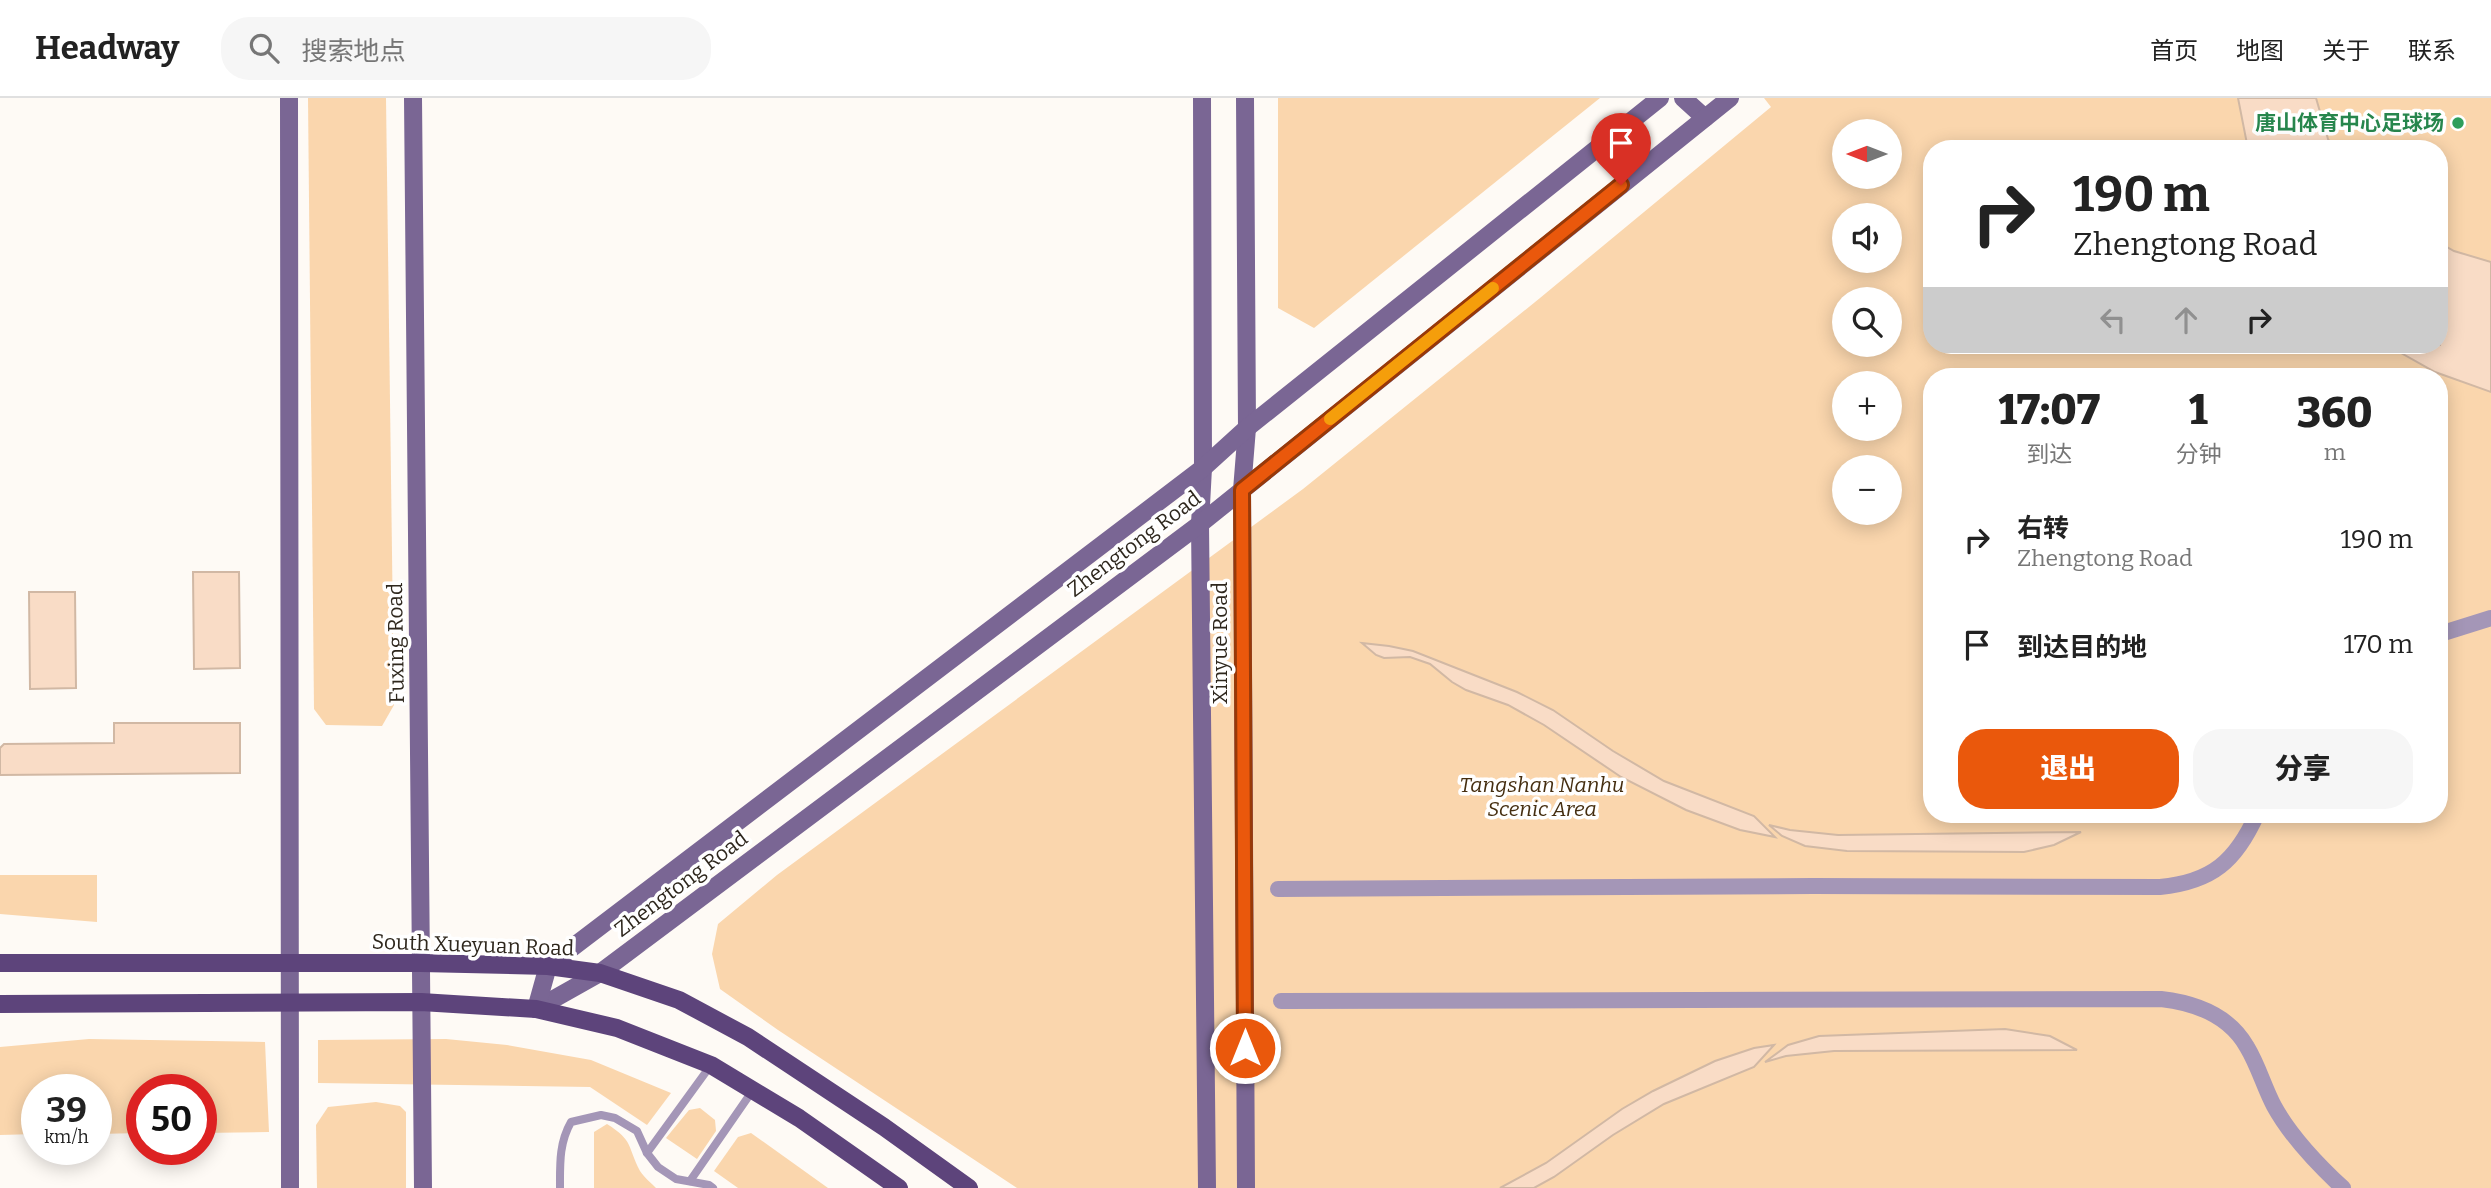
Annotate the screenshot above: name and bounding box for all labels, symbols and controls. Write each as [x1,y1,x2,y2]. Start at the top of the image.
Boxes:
search box [221,17,711,80]
text: Headway [35,28,179,68]
icon: search [245,29,283,67]
text: 搜索地点 [301,36,405,67]
text: 首页 [2150,37,2198,65]
text: 地图 [2236,37,2284,65]
text: 关于 [2322,37,2370,65]
text: 联系 [2408,37,2456,65]
place label: 唐山体育中心足球场 [2255,110,2444,136]
pin [1591,113,1651,185]
marker: 唐山体育中心足球场 [2450,115,2466,131]
north arrow [1832,119,1902,189]
map controls [1832,119,1902,525]
icon: arrive [1602,124,1640,162]
text: 190 m [2073,165,2210,224]
icon: right [1958,168,2049,259]
button: sound [1832,203,1902,273]
text: Zhengtong Road [2073,225,2317,263]
button: search [1832,287,1902,357]
icon: left [2094,301,2132,339]
icon: ahead [2167,301,2205,339]
icon: right [2240,301,2278,339]
button: + [1832,371,1902,441]
text: 17:07 [1998,385,2100,435]
text: 1 [2189,385,2208,435]
text: 360 [2297,388,2373,438]
text: m [2324,438,2346,466]
text: 到达 [2026,440,2072,468]
text: 分钟 [2175,440,2221,468]
button: − [1832,455,1902,525]
street label: Zhengtong Road [1062,485,1206,603]
text: 右转 [2017,513,2069,544]
icon: right [1958,521,1996,559]
text: 190 m [2341,524,2413,555]
text: Zhengtong Road [2017,544,2193,572]
street label: Fuxing Road [382,582,410,704]
street label: Xinyue Road [1207,582,1233,704]
icon: arrive [1958,626,1996,664]
text: 170 m [2343,629,2413,660]
text: 到达目的地 [2017,632,2147,663]
button: 退出 [1958,729,2179,809]
button: 分享 [2193,729,2413,809]
park label: Tangshan Nanhu Scenic Area [1459,772,1625,822]
street label: Zhengtong Road [609,825,753,943]
street label: South Xueyuan Road [371,928,575,962]
position arrow [1208,1011,1282,1085]
speed limit sign: 50 [126,1074,217,1165]
text: 39 [46,1089,87,1131]
text: km/h [44,1126,89,1148]

